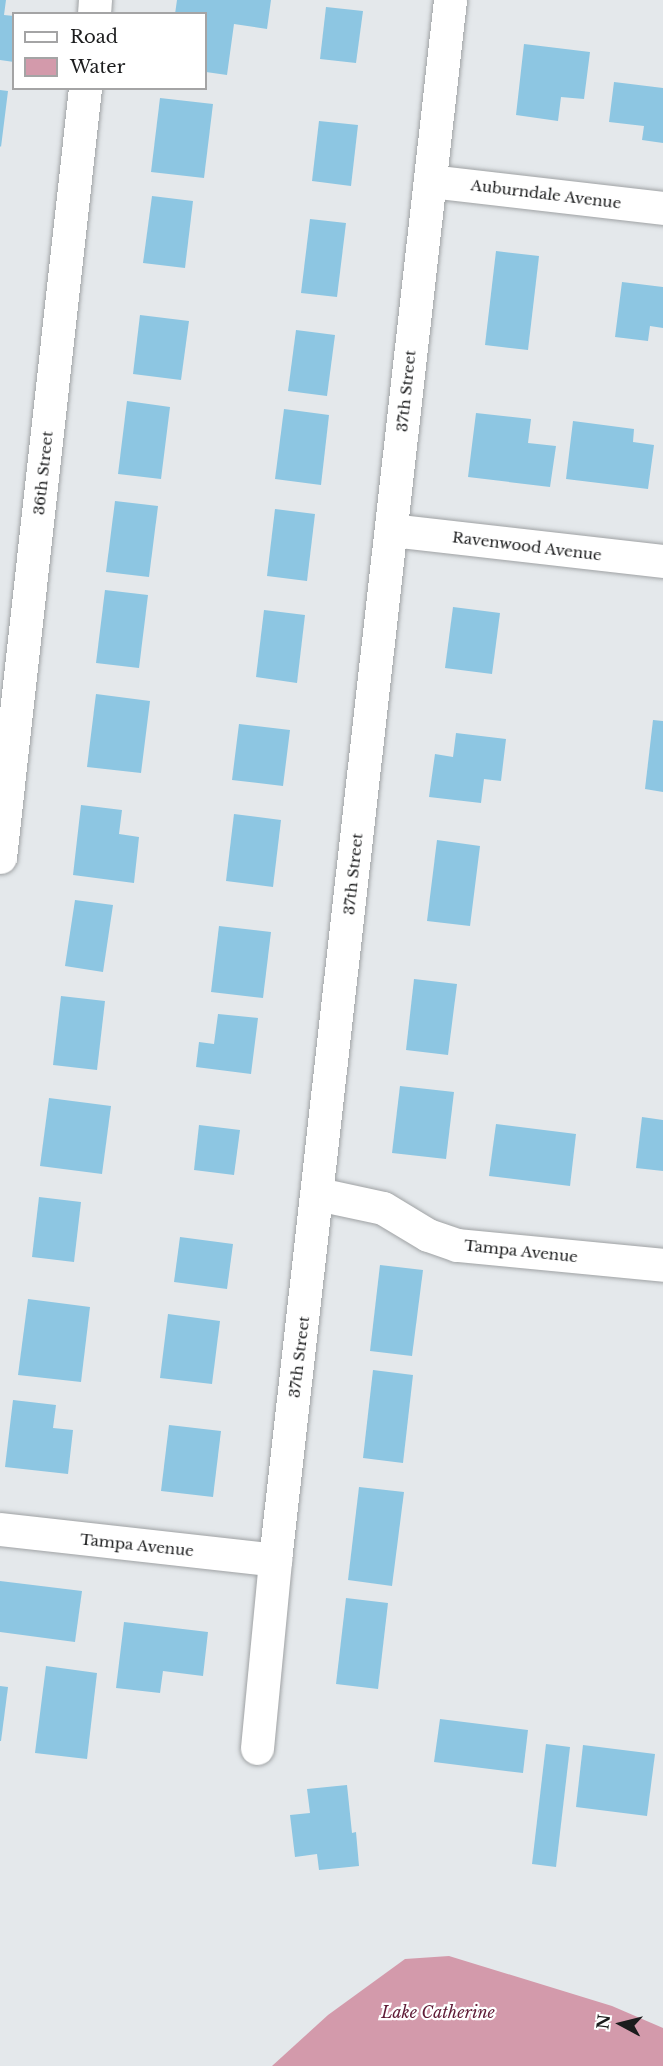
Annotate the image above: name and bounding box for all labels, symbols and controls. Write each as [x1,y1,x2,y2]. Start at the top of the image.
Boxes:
legend [12,12,207,90]
text: Road [70,26,118,48]
text: Water [70,56,125,78]
street label: Auburndale Avenue [469,176,623,212]
street label: 37th Street [393,349,419,433]
street label: 36th Street [30,430,56,516]
street label: Ravenwood Avenue [451,528,603,564]
street label: 37th Street [340,832,366,916]
street label: Tampa Avenue [463,1236,579,1266]
street label: 37th Street [285,1315,313,1399]
street label: Tampa Avenue [79,1530,195,1560]
north arrow [591,1994,651,2054]
water label: Lake Catherine [381,2002,495,2022]
text: N [592,2013,614,2031]

